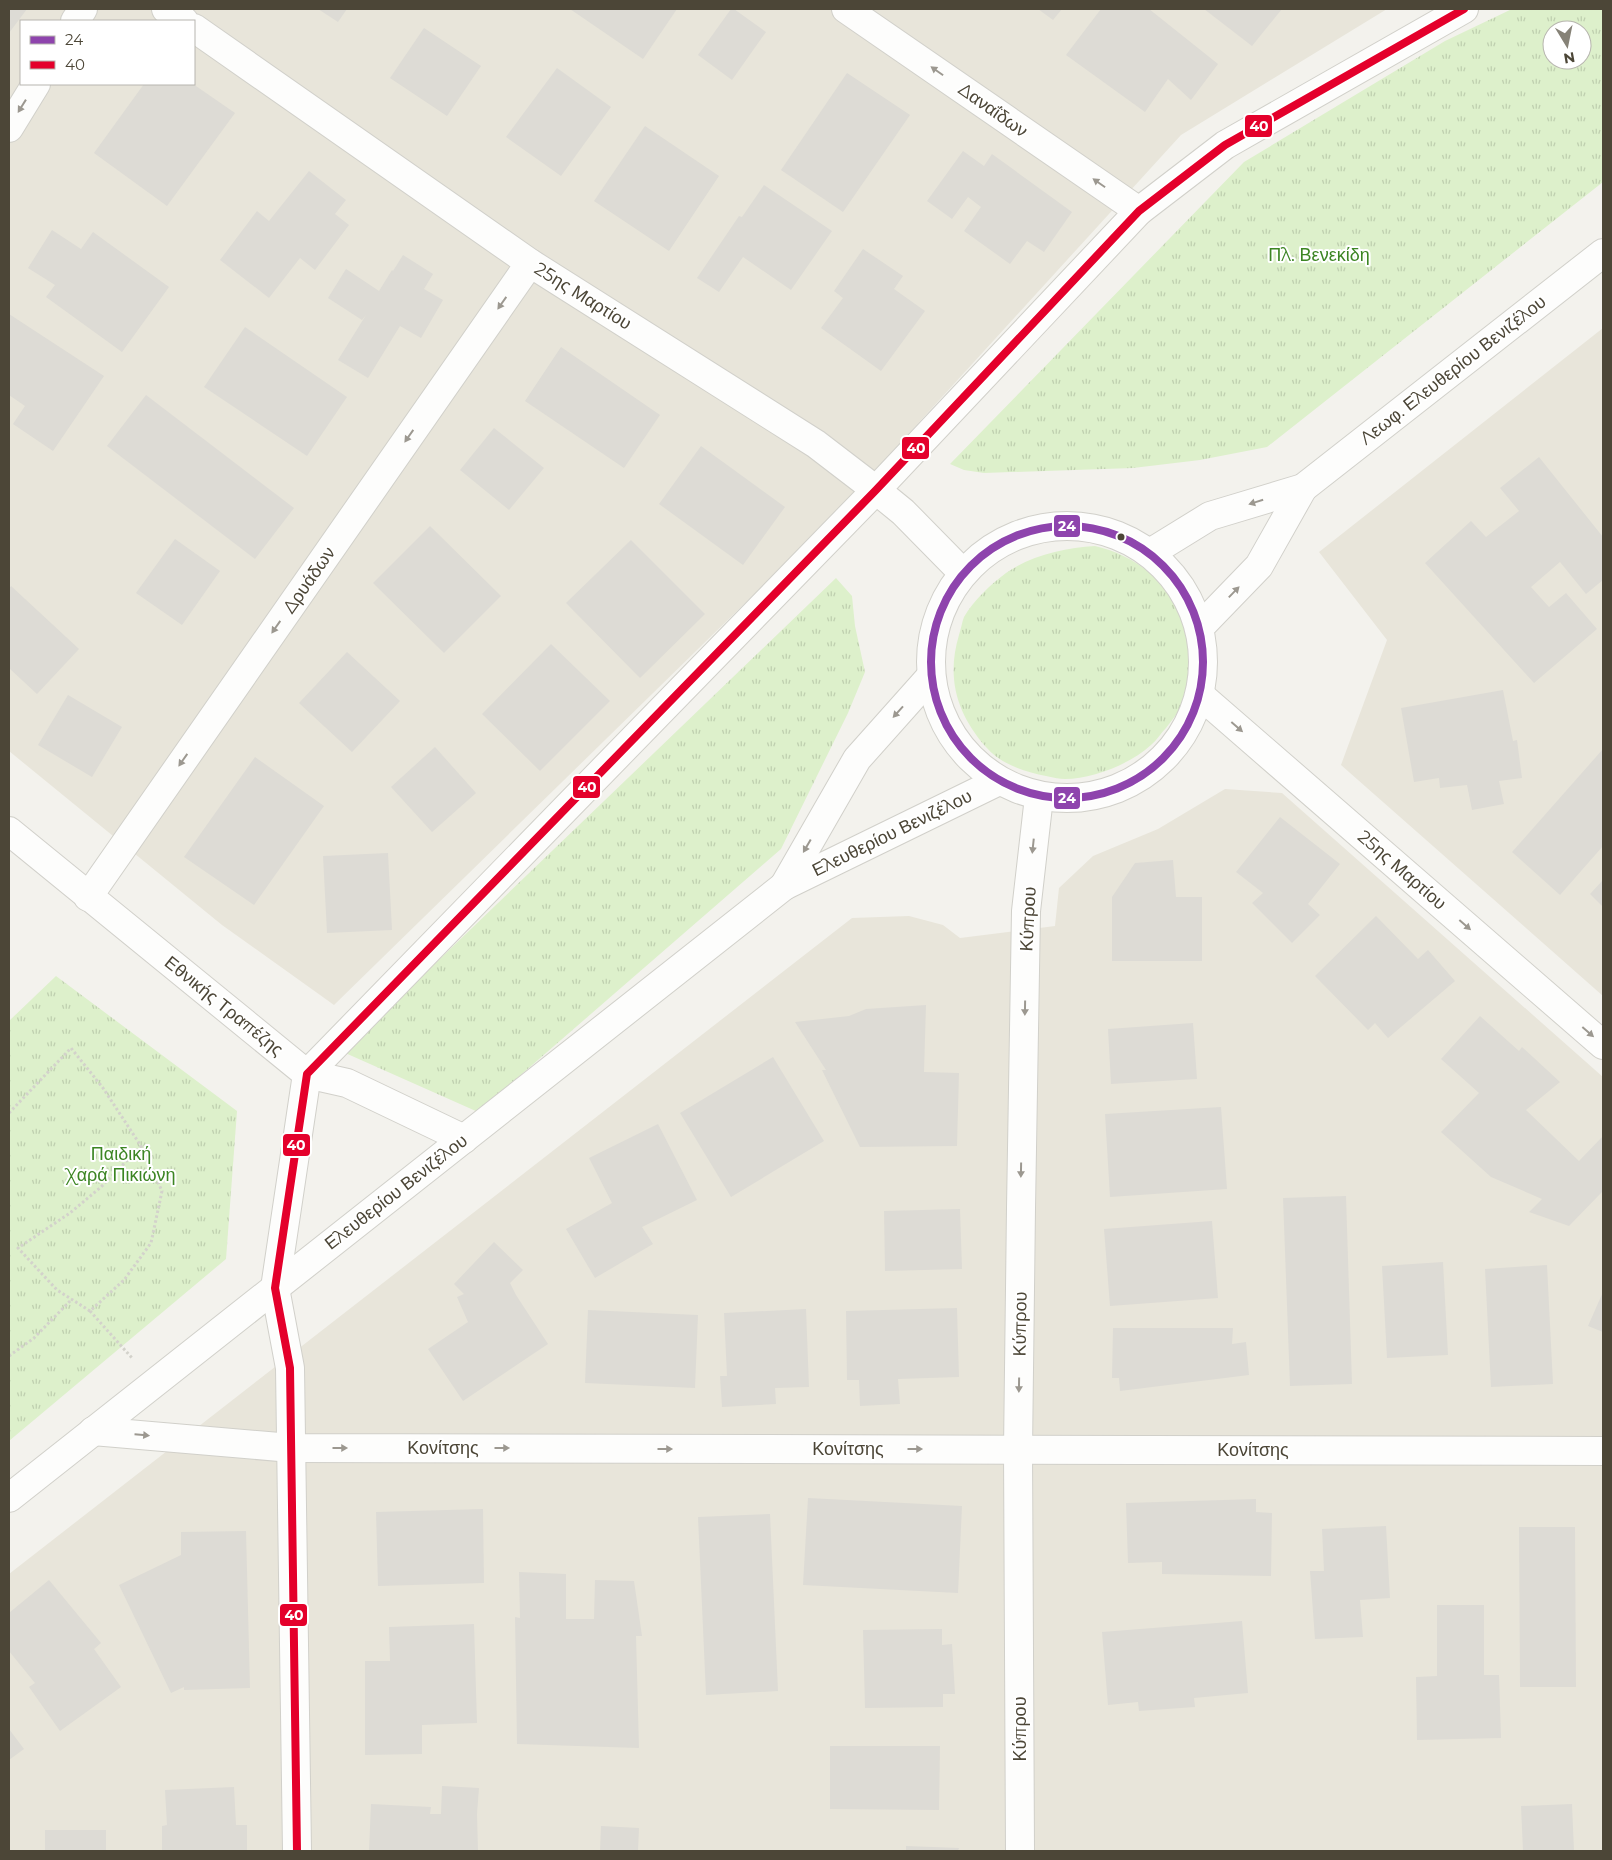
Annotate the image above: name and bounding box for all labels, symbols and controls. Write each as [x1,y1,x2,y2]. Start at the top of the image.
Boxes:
legend [20,20,195,85]
north arrow [1542,20,1592,70]
text: 24 [65,30,83,49]
text: N [1562,48,1576,68]
text: 40 [65,55,85,74]
one-way arrow [930,66,943,76]
street label: Δαναΐδων [954,78,1032,142]
one-way arrow [18,99,27,112]
line badge: 40 [1244,114,1273,138]
text: 40 [1249,117,1269,135]
one-way arrow [1092,179,1106,188]
park label: Πλ. Βενεκίδη [1268,244,1370,266]
street label: 25ης Μαρτίου [530,257,636,335]
street label: Λεωφ. Ελευθερίου Βενιζέλου [1356,291,1550,449]
one-way arrow [497,296,507,310]
one-way arrow [404,430,414,443]
line badge: 40 [901,436,930,460]
text: 40 [906,439,926,457]
one-way arrow [1248,498,1263,506]
line badge: 24 [1053,514,1081,538]
text: 24 [1058,517,1076,535]
unlabelled marker [1116,532,1126,542]
street label: Δρυάδων [278,542,340,618]
one-way arrow [1228,587,1240,599]
one-way arrow [271,620,281,634]
one-way arrow [893,706,904,719]
one-way arrow [1230,721,1242,733]
one-way arrow [178,753,188,767]
line badge: 40 [572,775,601,799]
text: 40 [577,778,597,796]
street label: Ελευθερίου Βενιζέλου [808,785,976,881]
line badge: 24 [1053,786,1081,810]
text: 24 [1058,789,1076,807]
street label: 25ης Μαρτίου [1353,826,1451,914]
one-way arrow [1029,838,1037,854]
one-way arrow [802,839,811,852]
street label: Κύπρου [1015,886,1041,952]
one-way arrow [1458,920,1471,931]
street label: Εθνικής Τραπέζης [160,951,288,1061]
one-way arrow [1020,1000,1028,1016]
one-way arrow [1581,1026,1593,1038]
street label: Ελευθερίου Βενιζέλου [320,1129,472,1255]
line badge: 40 [282,1133,311,1157]
text: 40 [286,1136,306,1154]
park label: Παιδική Χαρά Πικιώνη [64,1143,175,1186]
one-way arrow [1017,1163,1025,1179]
street label: Κύπρου [1008,1291,1032,1357]
one-way arrow [1015,1378,1023,1394]
one-way arrow [134,1431,150,1439]
street label: Κονίτσης [407,1437,479,1459]
street label: Κονίτσης [812,1438,884,1460]
street label: Κονίτσης [1217,1439,1289,1461]
one-way arrow [332,1444,348,1452]
one-way arrow [495,1444,511,1452]
one-way arrow [657,1445,673,1453]
one-way arrow [907,1445,923,1453]
line badge: 40 [279,1603,308,1627]
text: 40 [284,1606,304,1624]
street label: Κύπρου [1009,1697,1031,1761]

